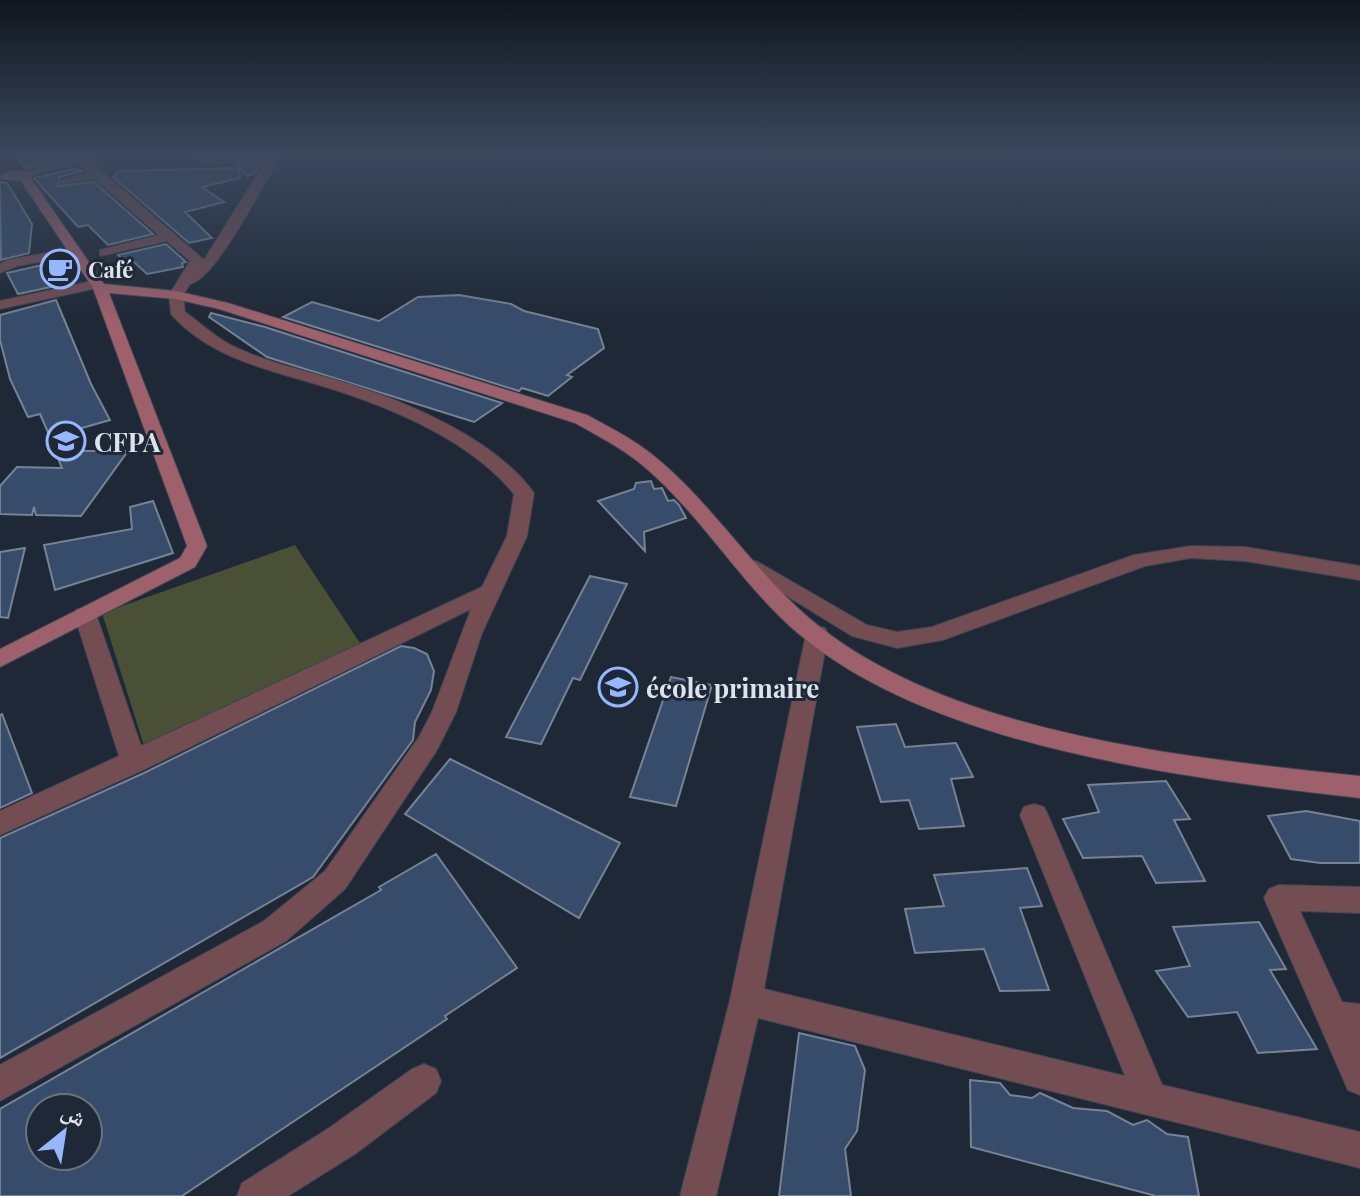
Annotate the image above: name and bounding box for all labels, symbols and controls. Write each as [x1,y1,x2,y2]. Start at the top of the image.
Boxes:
cafe icon: Café [39,248,81,290]
place label: Café [88,254,133,284]
school or university icon: CFPA [45,420,87,462]
place label: CFPA [94,424,161,459]
school or university icon: école primaire [597,666,639,708]
place label: école primaire [646,670,819,705]
north arrow [24,1092,104,1172]
text: ش [57,1095,92,1133]

